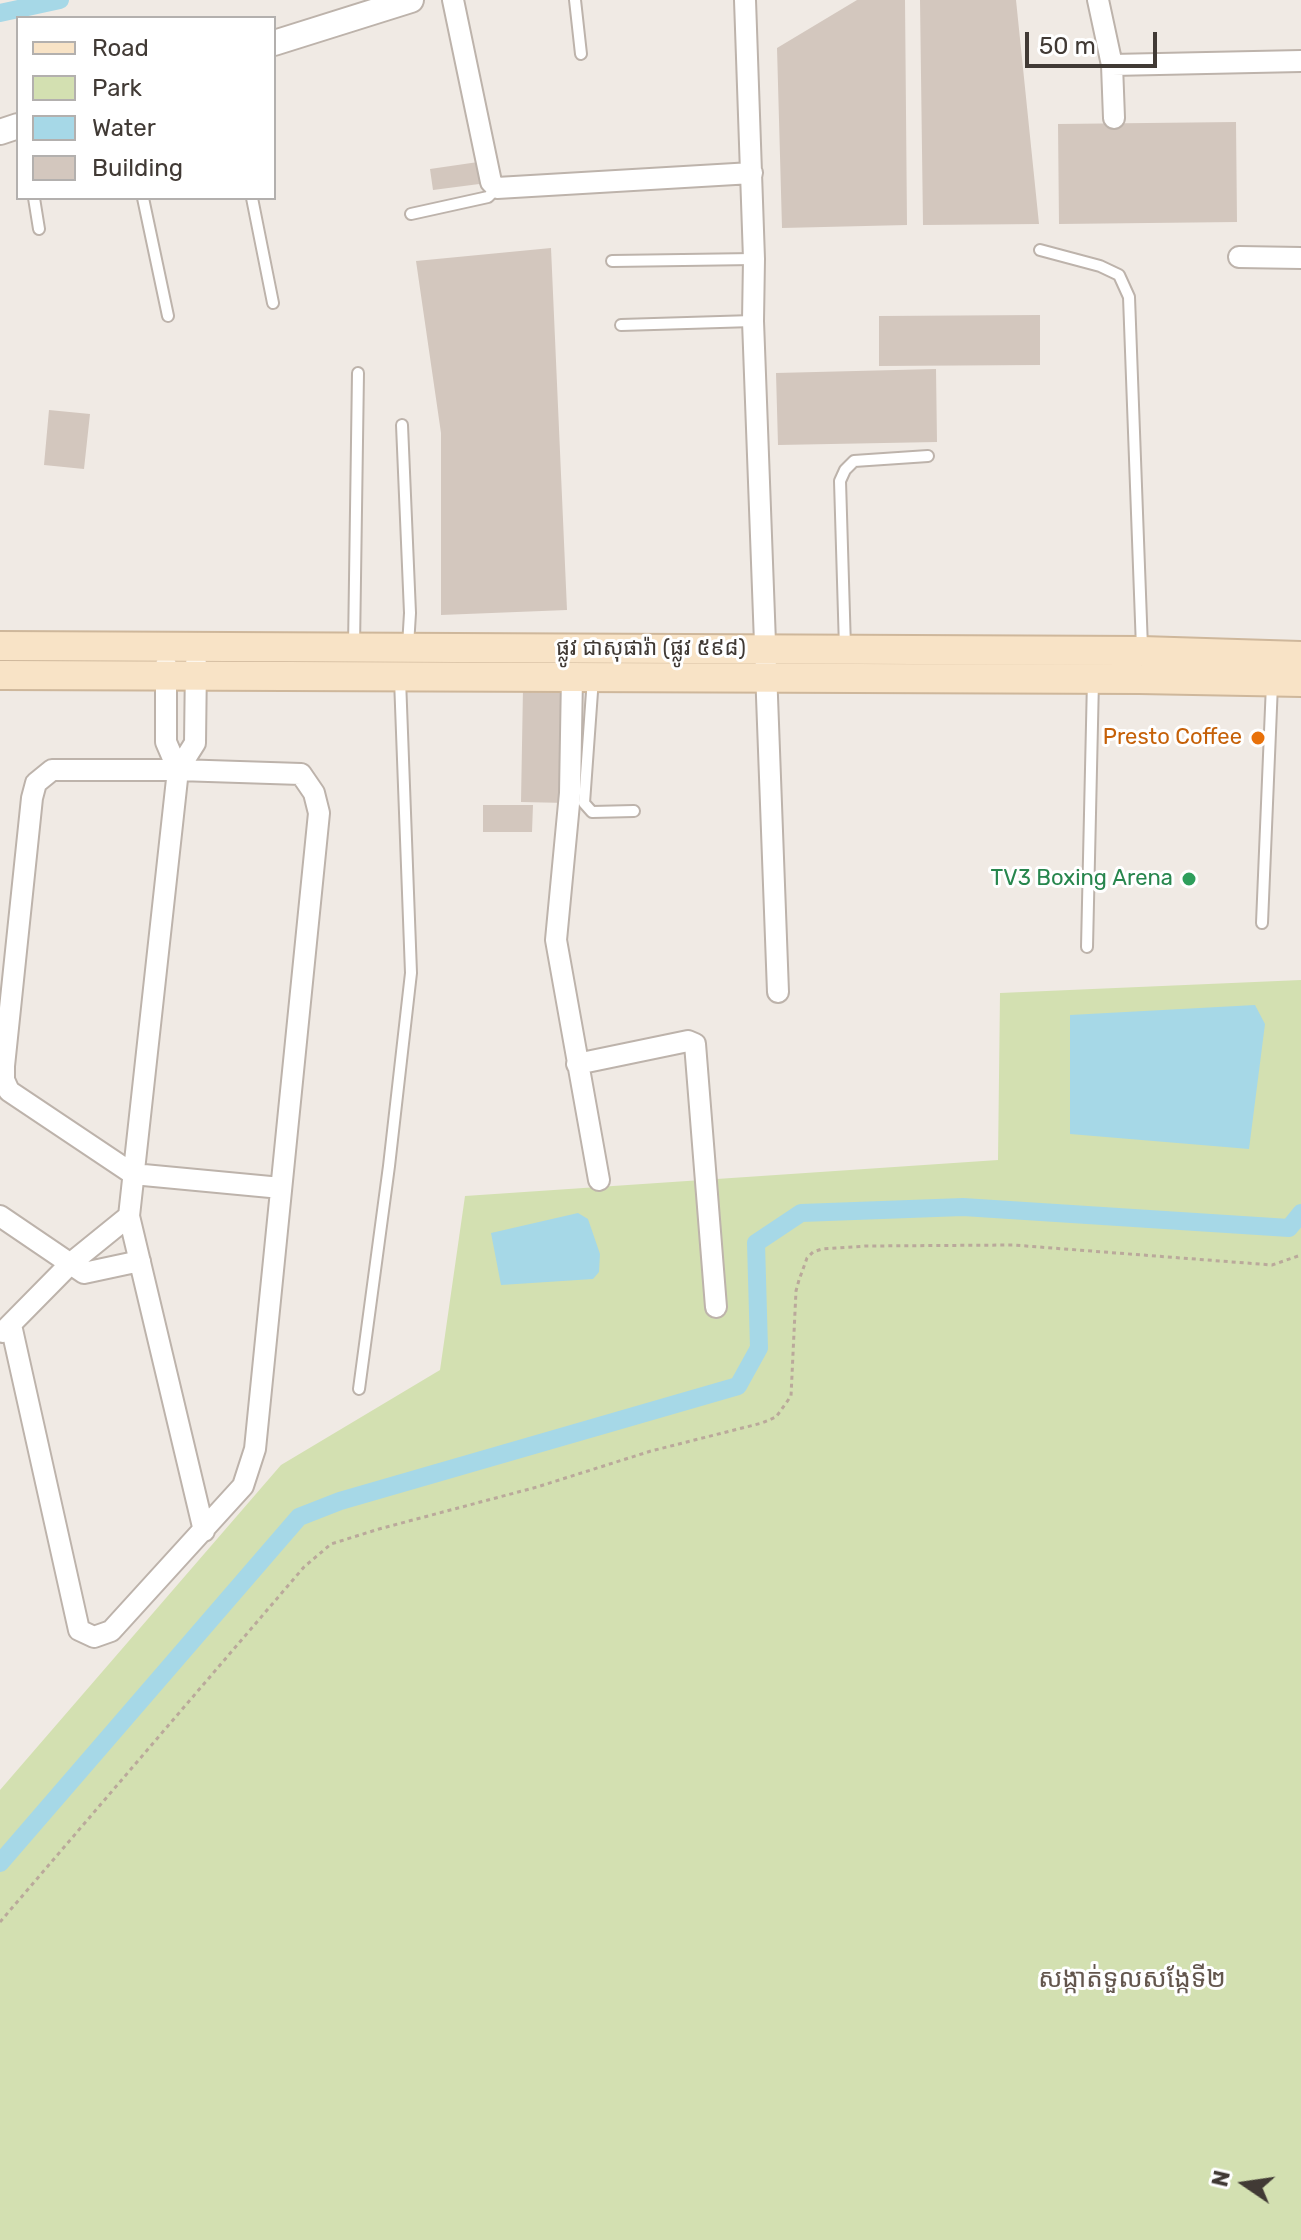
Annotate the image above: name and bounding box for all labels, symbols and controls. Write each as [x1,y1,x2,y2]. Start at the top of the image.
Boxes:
legend [16,16,276,200]
scale bar [1029,16,1161,66]
text: 50 m [1039,32,1096,60]
text: Road [92,34,149,62]
text: Park [92,74,142,102]
text: Water [92,114,156,142]
text: Building [92,154,183,182]
street label: ផ្លូវ ជាសុផារ៉ា (ផ្លូវ ៥៩៨) [556,636,746,662]
place label: Presto Coffee [1103,725,1242,751]
marker: Presto Coffee [1249,729,1267,747]
place label: TV3 Boxing Arena [990,866,1173,892]
marker: TV3 Boxing Arena [1180,870,1198,888]
district label: សង្កាត់ទួលសង្កែទី២ [1038,1963,1226,1995]
north arrow [1205,2144,1285,2224]
text: N [1206,2168,1236,2189]

